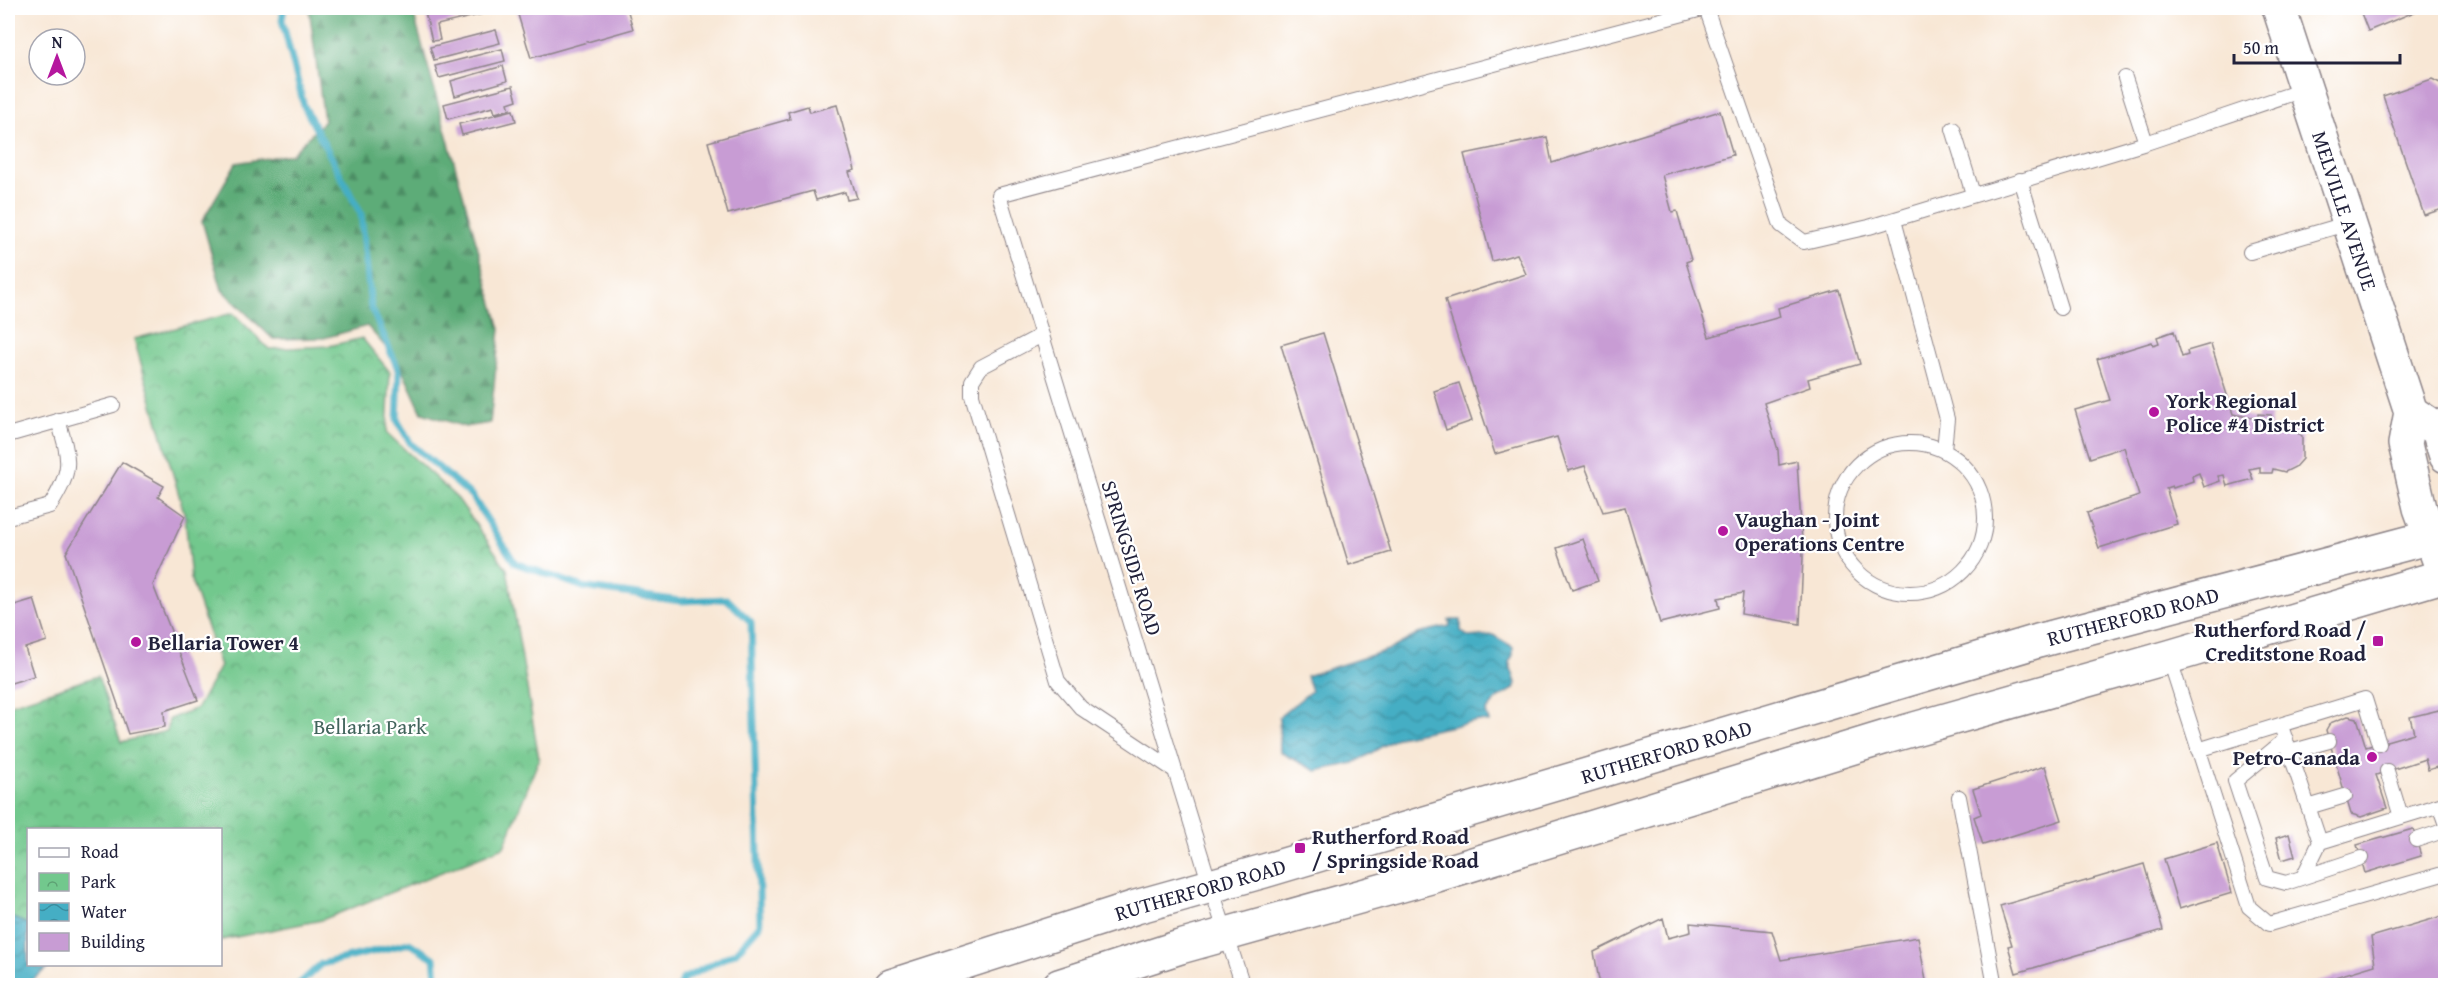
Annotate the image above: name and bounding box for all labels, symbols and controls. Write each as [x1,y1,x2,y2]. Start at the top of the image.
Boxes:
north arrow [27,27,87,87]
scale bar [2234,27,2400,65]
text: N [52,30,63,54]
text: 50 m [2243,34,2279,61]
street label: MELVILLE AVENUE [2305,127,2386,294]
place label: York Regional Police #4 District [2166,385,2324,440]
marker: York Regional Police #4 District [2147,405,2161,419]
street label: SPRINGSIDE ROAD [1094,477,1170,639]
place label: Vaughan - Joint Operations Centre [1735,504,1905,559]
marker: Vaughan - Joint Operations Centre [1716,524,1730,538]
street label: RUTHERFORD ROAD [2044,578,2222,653]
place label: Rutherford Road / Creditstone Road [2194,614,2366,669]
place label: Bellaria Tower 4 [148,627,299,658]
marker: Rutherford Road / Creditstone Road [2371,634,2385,648]
marker: Bellaria Tower 4 [129,635,143,649]
park label: Bellaria Park [313,711,427,742]
street label: RUTHERFORD ROAD [1577,711,1755,791]
place label: Petro-Canada [2233,742,2360,773]
marker: Petro-Canada [2365,750,2379,764]
place label: Rutherford Road / Springside Road [1312,821,1479,876]
legend [27,828,222,966]
text: Road [81,838,119,865]
marker: Rutherford Road / Springside Road [1293,841,1307,855]
street label: RUTHERFORD ROAD [1111,850,1289,928]
text: Park [81,868,117,895]
text: Water [81,898,127,925]
text: Building [81,928,145,955]

